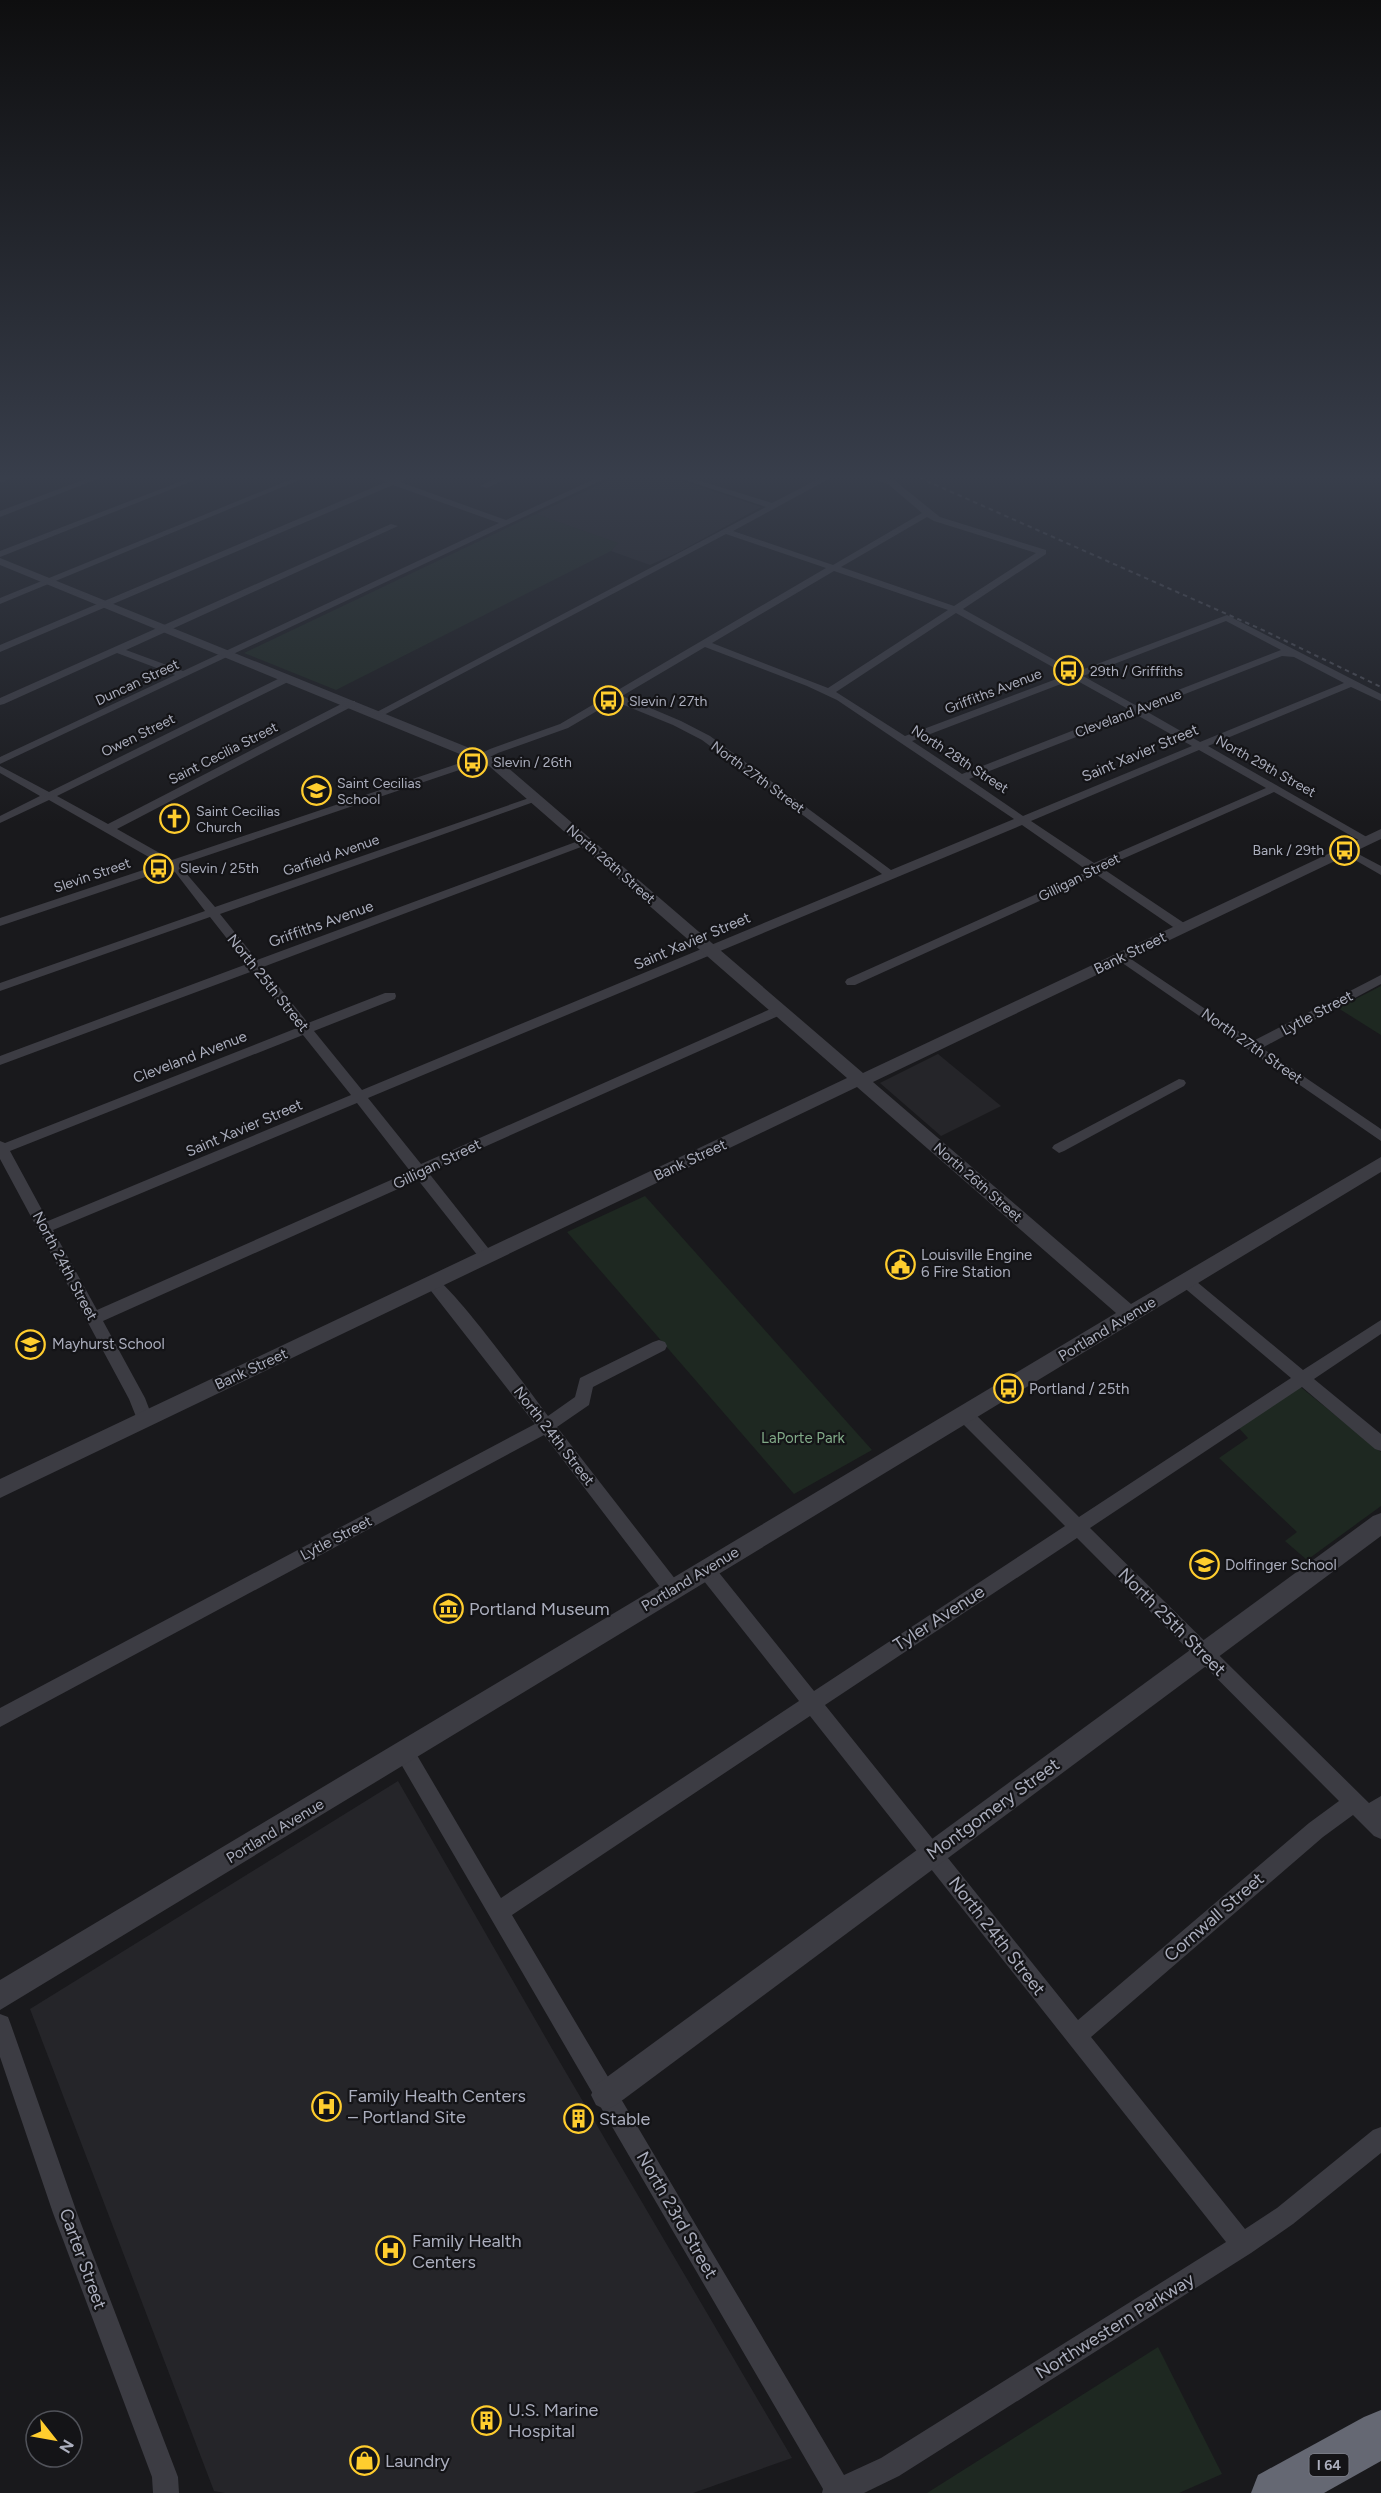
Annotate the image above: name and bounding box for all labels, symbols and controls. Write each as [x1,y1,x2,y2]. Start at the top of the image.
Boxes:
bus stop icon: 29th / Griffiths [1053,655,1085,687]
street label: Duncan Street [93,656,182,709]
place label: 29th / Griffiths [1090,663,1183,680]
street label: Griffiths Avenue [942,665,1044,718]
bus stop icon: Slevin / 27th [592,685,624,717]
street label: Cleveland Avenue [1073,685,1184,742]
place label: Slevin / 27th [629,693,707,710]
street label: Owen Street [99,710,178,761]
street label: Saint Cecilia Street [166,719,281,788]
street label: Saint Xavier Street [1079,720,1201,786]
street label: North 28th Street [908,722,1012,797]
street label: North 29th Street [1213,732,1319,801]
street label: North 27th Street [708,738,808,817]
bus stop icon: Slevin / 26th [456,746,488,778]
place label: Slevin / 26th [493,754,572,771]
school or university icon: Saint Cecilias School [300,775,332,807]
place label: Saint Cecilias School [337,775,421,808]
church icon: Saint Cecilias Church [159,803,191,835]
place label: Saint Cecilias Church [196,803,280,836]
street label: North 26th Street [563,821,658,907]
street label: Garfield Avenue [281,831,382,880]
bus stop icon: Bank / 29th [1329,834,1361,866]
place label: Bank / 29th [1252,842,1324,859]
street label: Gilligan Street [1036,850,1123,905]
bus stop icon: Slevin / 25th [143,852,175,884]
street label: Slevin Street [52,854,133,897]
place label: Slevin / 25th [180,860,259,877]
street label: Griffiths Avenue [266,897,376,951]
street label: Saint Xavier Street [631,908,753,974]
street label: Bank Street [1091,928,1169,978]
street label: North 25th Street [223,931,313,1035]
street label: Lytle Street [1278,986,1356,1039]
street label: North 27th Street [1198,1004,1306,1088]
street label: Cleveland Avenue [131,1027,249,1087]
street label: Saint Xavier Street [183,1095,305,1161]
street label: Gilligan Street [390,1135,484,1193]
street label: Bank Street [651,1135,730,1185]
street label: North 26th Street [930,1139,1025,1225]
street label: North 24th Street [29,1209,101,1324]
place label: Louisville Engine 6 Fire Station [921,1246,1032,1281]
public building icon: Louisville Engine 6 Fire Station [884,1248,916,1280]
street label: Portland Avenue [1055,1293,1159,1365]
school or university icon: Mayhurst School [15,1328,47,1360]
place label: Mayhurst School [52,1335,165,1353]
street label: Bank Street [212,1344,291,1394]
bus stop icon: Portland / 25th [992,1373,1024,1405]
place label: Portland / 25th [1029,1380,1129,1398]
street label: North 24th Street [510,1383,598,1489]
park label: LaPorte Park [761,1429,846,1447]
street label: Lytle Street [297,1511,375,1564]
street label: Portland Avenue [638,1543,742,1615]
school or university icon: Dolfinger School [1188,1549,1220,1581]
place label: Dolfinger School [1225,1556,1337,1574]
street label: North 25th Street [1113,1563,1231,1681]
street label: Tyler Avenue [889,1580,989,1656]
museum icon: Portland Museum [432,1593,464,1625]
place label: Portland Museum [469,1598,610,1620]
street label: Montgomery Street [922,1753,1064,1865]
street label: Portland Avenue [223,1795,327,1867]
street label: Cornwall Street [1160,1867,1269,1966]
street label: North 24th Street [944,1872,1050,2000]
place label: Family Health Centers – Portland Site [348,2085,526,2128]
hospital icon: Family Health Centers – Portland Site [311,2090,343,2122]
building icon: Stable [562,2103,594,2135]
place label: Stable [599,2108,650,2130]
street label: North 23rd Street [632,2148,722,2283]
street label: Carter Street [55,2206,111,2313]
place label: Family Health Centers [412,2230,522,2273]
hospital icon: Family Health Centers [375,2235,407,2267]
street label: Northwestern Parkway [1032,2268,1199,2384]
place label: U.S. Marine Hospital [508,2399,598,2442]
building icon: U.S. Marine Hospital [471,2404,503,2436]
north arrow [24,2409,84,2469]
text: N [55,2436,78,2457]
shop icon: Laundry [348,2445,380,2477]
place label: Laundry [385,2450,450,2472]
road number: I 64 [1310,2454,1348,2476]

